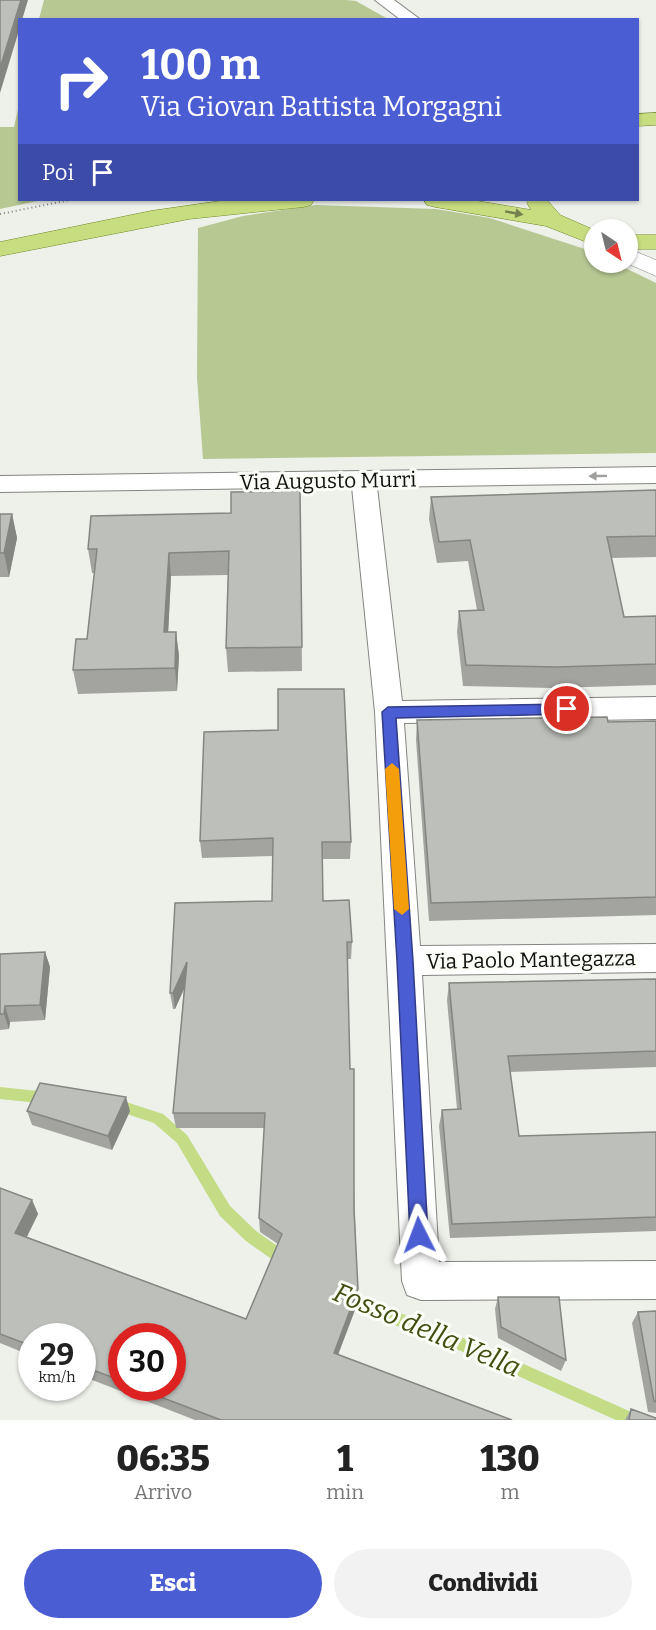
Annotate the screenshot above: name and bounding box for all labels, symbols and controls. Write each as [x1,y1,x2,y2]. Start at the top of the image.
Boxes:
text: 100 m [141,40,260,90]
icon: right [42,42,120,120]
text: Via Giovan Battista Morgagni [141,91,502,123]
icon: arrive [86,156,119,189]
text: Poi [42,159,74,186]
one-way arrow [504,209,523,218]
north arrow [584,219,638,273]
map controls [584,219,638,273]
street label: Via Augusto Murri [239,466,417,496]
one-way arrow [588,471,607,481]
pin [541,683,592,734]
icon: arrive [550,692,583,725]
street label: Via Paolo Mantegazza [426,945,637,975]
position arrow [387,1203,451,1267]
water label: Fosso della Vella [329,1276,525,1384]
speed limit sign: 30 [108,1323,186,1401]
text: 29 [40,1337,74,1373]
text: km/h [38,1368,76,1386]
text: 06:35 [116,1437,210,1481]
text: 1 [337,1437,353,1481]
text: 130 [480,1437,540,1481]
text: Arrivo [134,1480,192,1504]
text: min [326,1480,364,1504]
text: m [500,1480,519,1504]
button: Esci [24,1549,322,1618]
button: Condividi [334,1549,632,1618]

